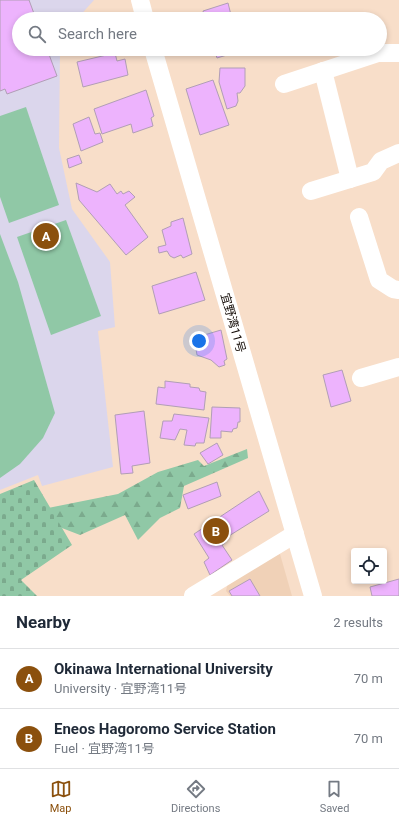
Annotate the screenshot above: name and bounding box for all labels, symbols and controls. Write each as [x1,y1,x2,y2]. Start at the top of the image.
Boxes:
search box [12,12,387,56]
icon: search [26,23,48,45]
text: Search here [58,25,137,43]
pin: A [33,221,59,251]
street label: 宜野湾11号 [218,292,248,354]
your location [189,331,209,351]
pin: B [203,516,229,546]
map controls [351,548,387,584]
button: locate [351,548,387,584]
text: Nearby [16,612,71,632]
text: 2 results [333,615,383,630]
text: Okinawa International University [54,660,273,678]
text: A [25,671,33,686]
text: 70 m [354,671,383,686]
text: University · 宜野湾11号 [54,681,187,696]
text: Eneos Hagoromo Service Station [54,720,276,738]
text: B [25,731,33,746]
text: 70 m [354,731,383,746]
text: Fuel · 宜野湾11号 [54,741,155,756]
tab: Map [50,778,72,815]
tab: Directions [171,778,220,815]
tab: Saved [320,778,349,815]

